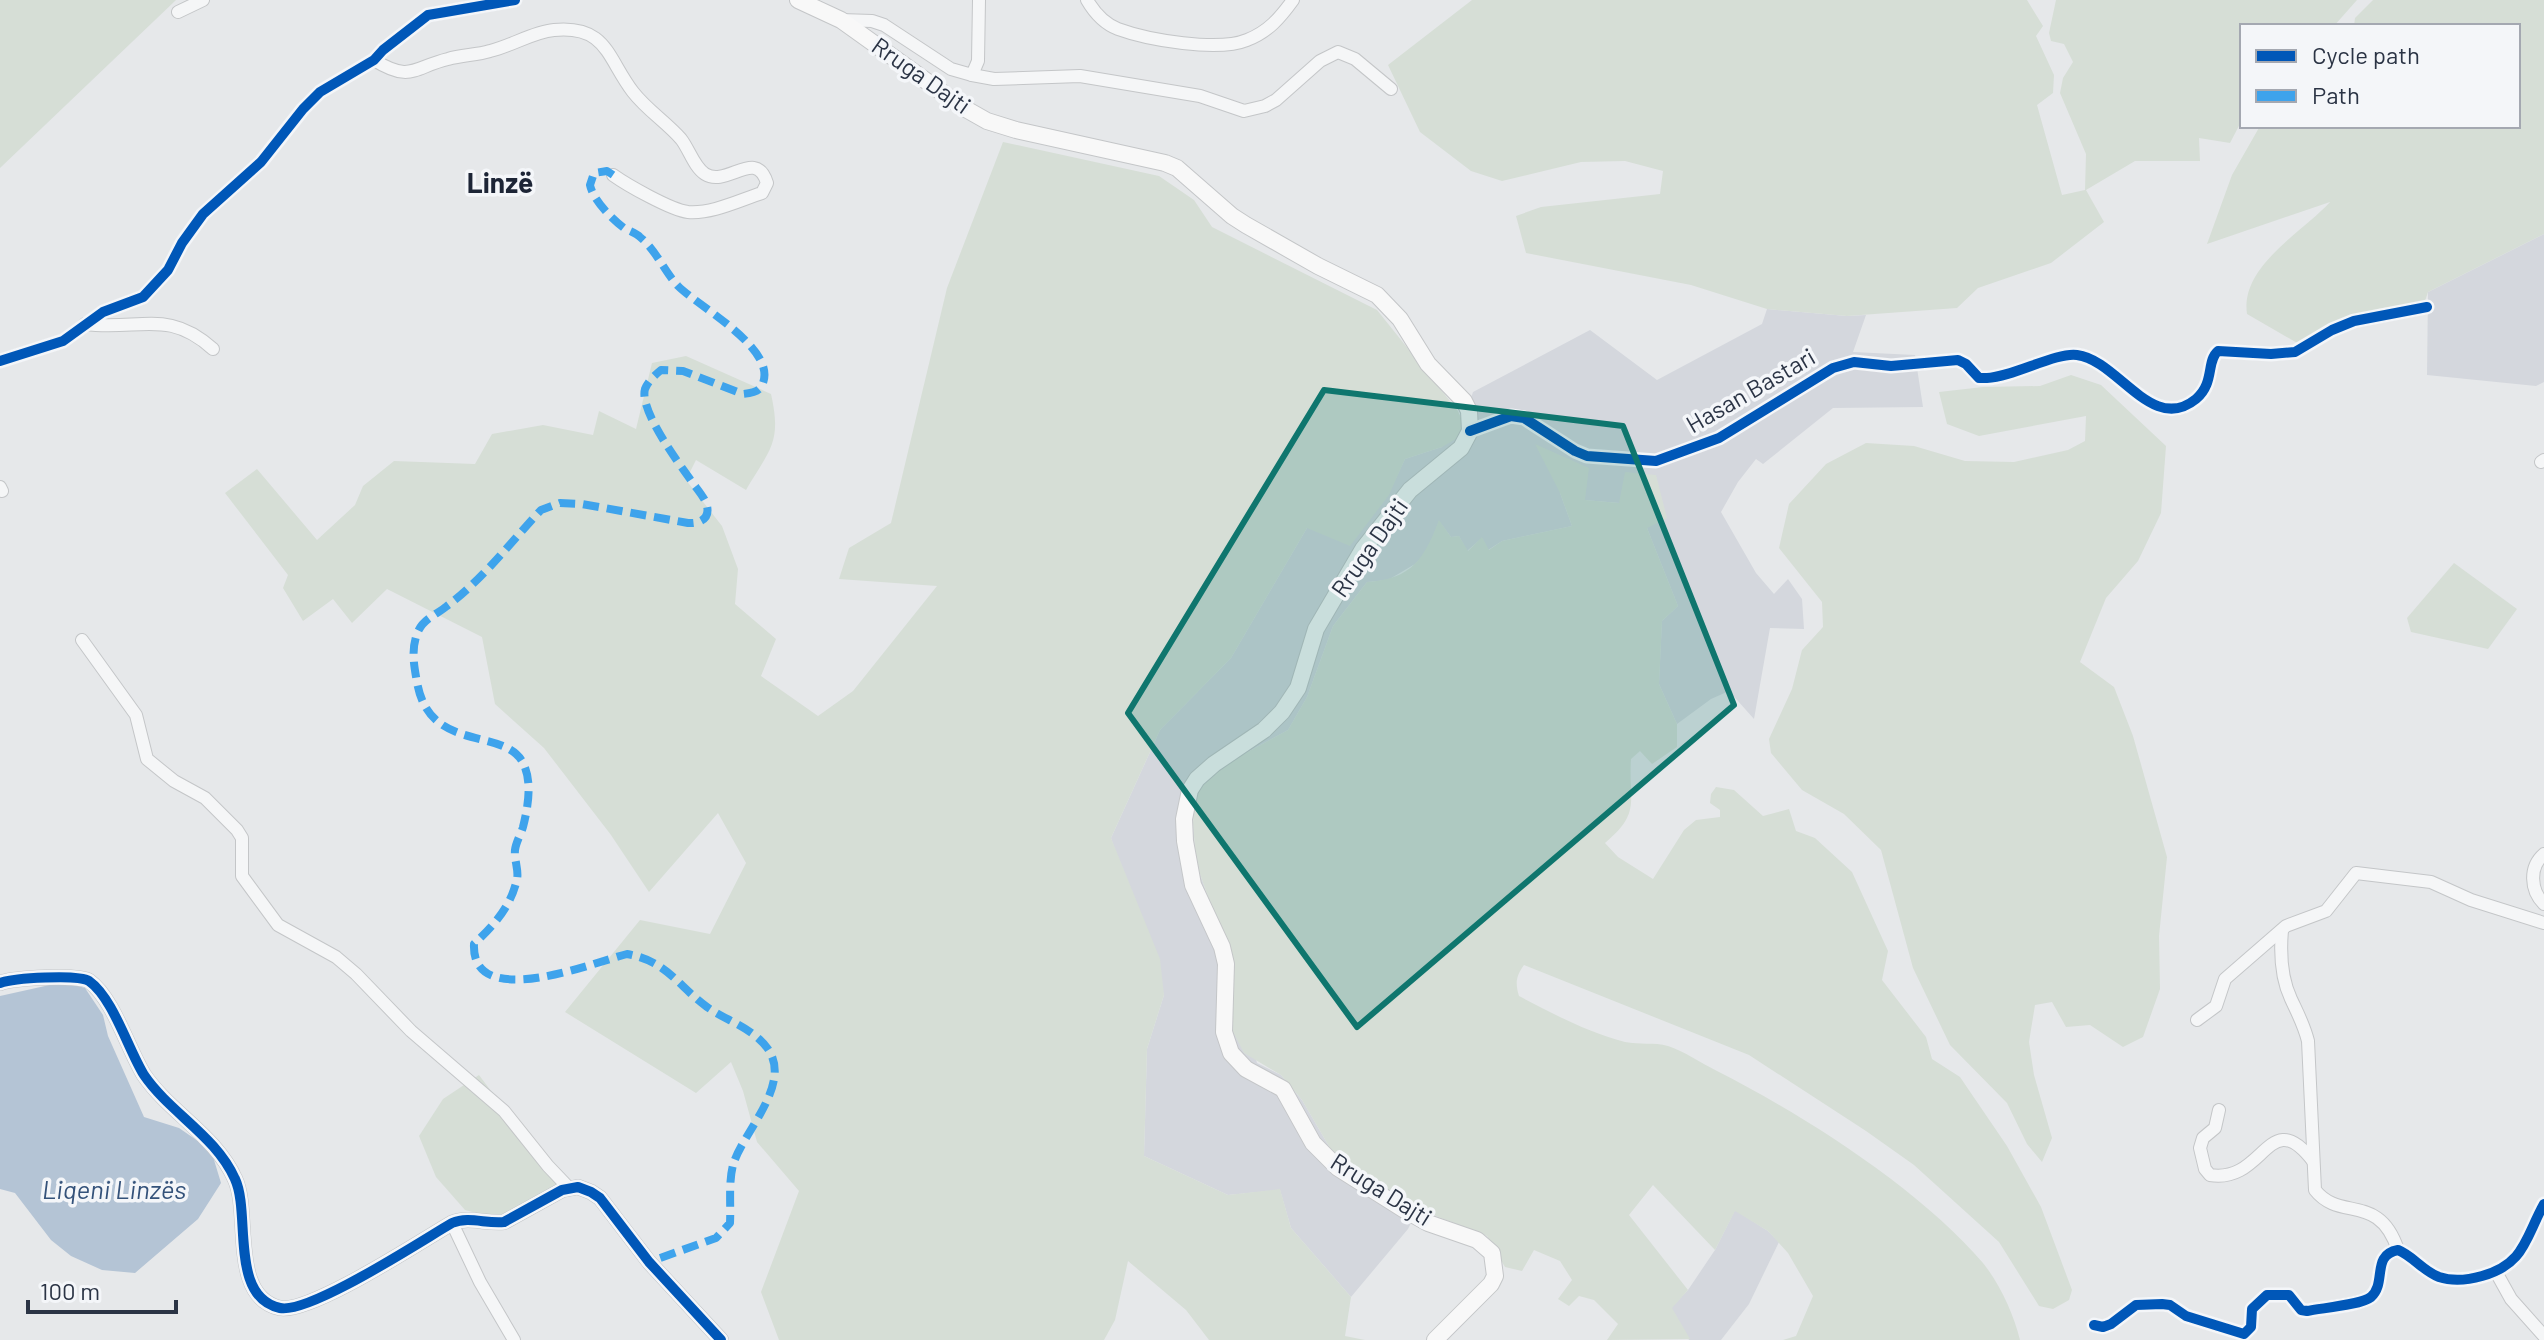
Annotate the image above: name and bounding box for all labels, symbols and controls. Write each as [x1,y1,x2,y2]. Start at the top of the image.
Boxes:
legend [2240,24,2520,128]
street label: Rruga Dajti [867,30,977,119]
text: Cycle path [2312,40,2420,69]
text: Path [2312,80,2360,109]
district label: Linzë [467,165,533,199]
street label: Hasan Bastari [1681,341,1820,438]
street label: Rruga Dajti [1324,492,1413,602]
street label: Rruga Dajti [1326,1146,1438,1231]
water label: Liqeni Linzës [42,1173,186,1204]
scale bar [28,1264,176,1314]
text: 100 m [40,1276,100,1305]

